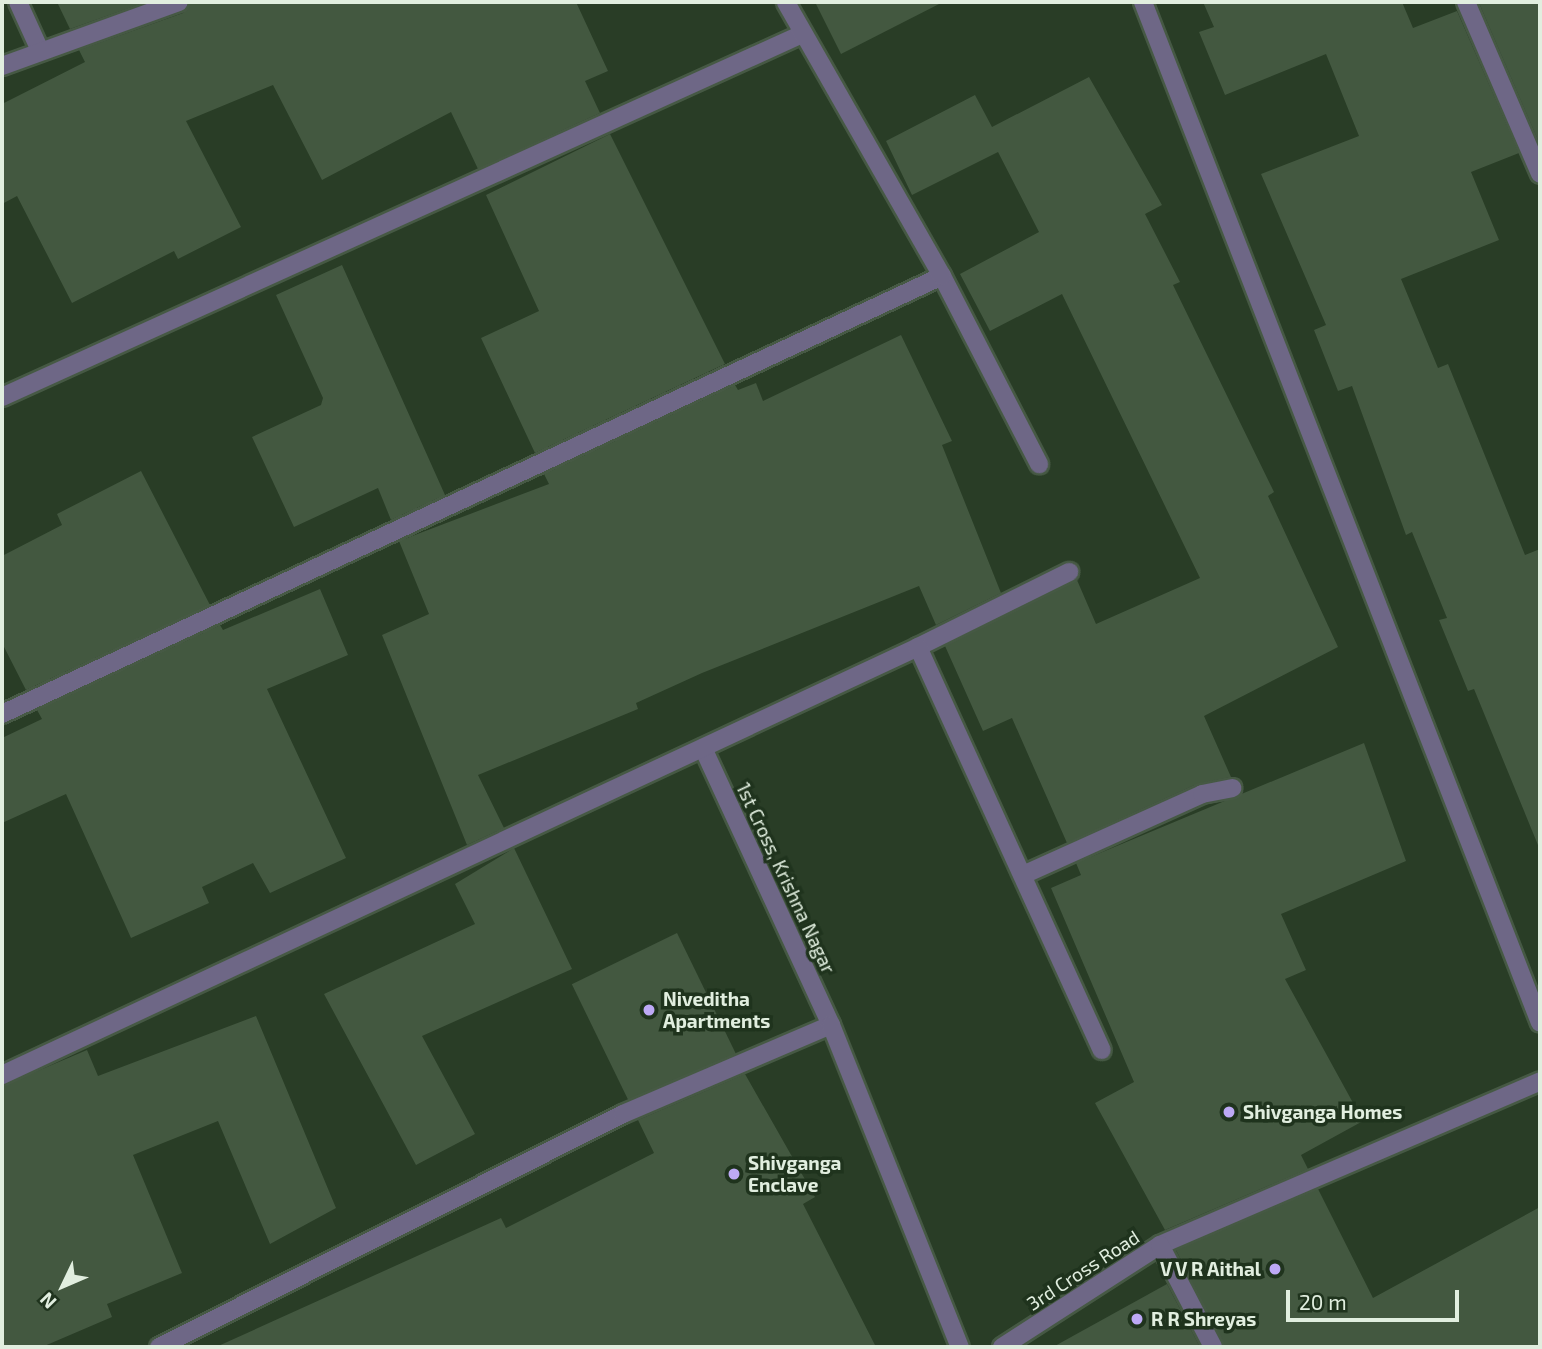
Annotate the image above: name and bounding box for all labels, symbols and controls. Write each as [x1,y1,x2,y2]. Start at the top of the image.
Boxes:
street label: 1st Cross, Krishna Nagar [732,779,840,977]
place label: Niveditha Apartments [663,988,770,1032]
marker: Niveditha Apartments [641,1002,657,1018]
place label: Shivganga Homes [1243,1101,1402,1123]
marker: Shivganga Homes [1221,1104,1237,1120]
place label: Shivganga Enclave [748,1152,841,1196]
marker: Shivganga Enclave [726,1166,742,1182]
street label: 3rd Cross Road [1023,1225,1143,1315]
north arrow [28,1251,98,1321]
place label: V V R Aithal [1158,1258,1261,1280]
marker: V V R Aithal [1267,1261,1283,1277]
scale bar [1290,1276,1463,1320]
text: N [34,1288,61,1314]
text: 20 m [1299,1289,1347,1314]
place label: R R Shreyas [1151,1308,1256,1330]
marker: R R Shreyas [1129,1311,1145,1327]

